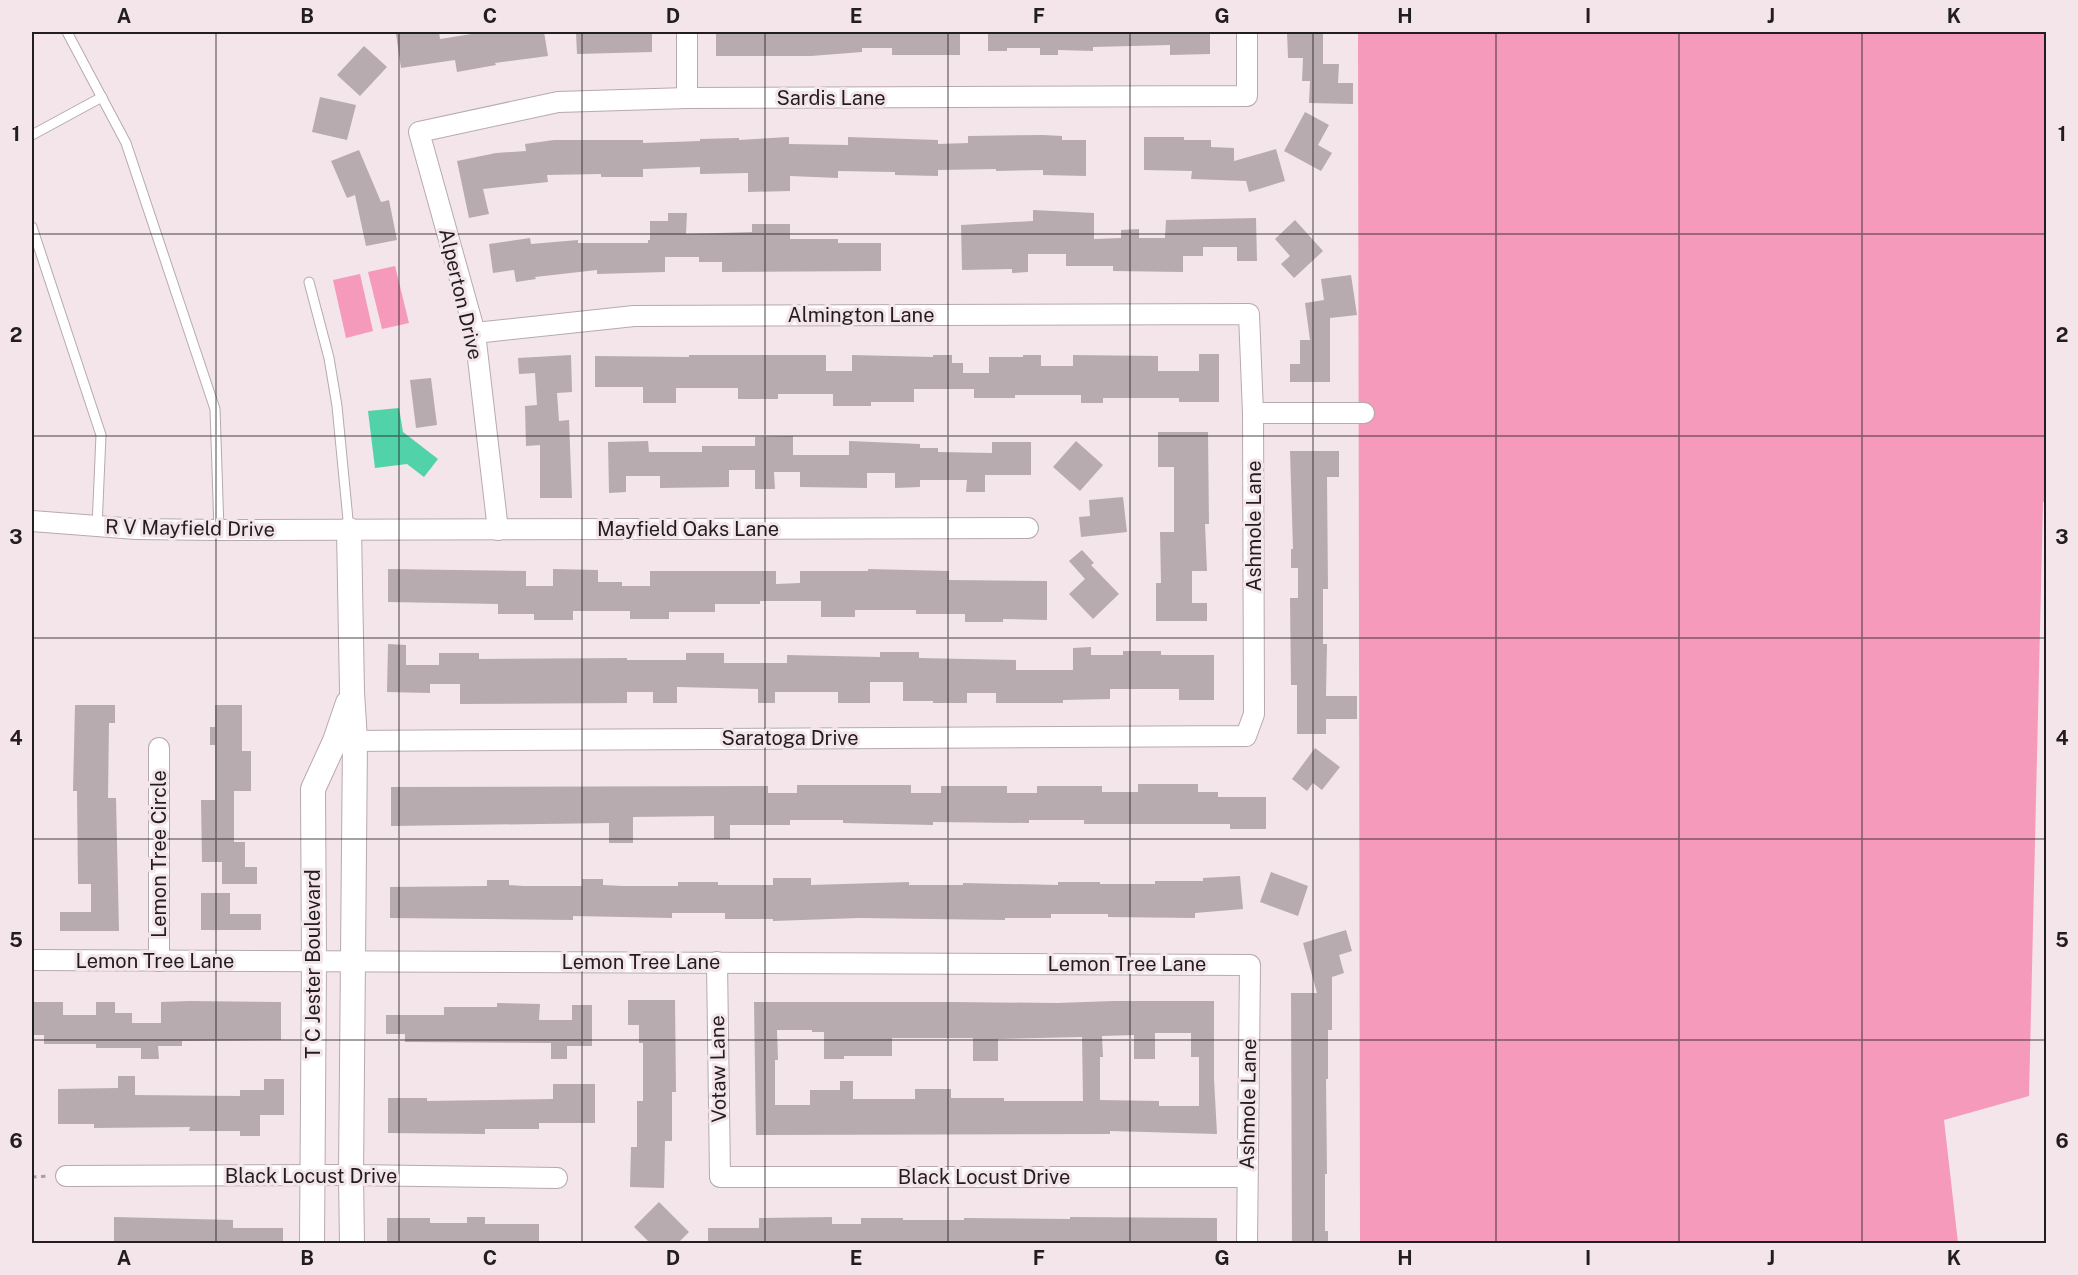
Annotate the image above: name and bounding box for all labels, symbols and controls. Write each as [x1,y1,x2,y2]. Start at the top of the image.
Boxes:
text: A [117,4,131,28]
text: B [300,4,314,28]
text: C [483,4,497,28]
text: D [666,4,680,28]
text: E [850,4,862,28]
text: F [1033,4,1045,28]
text: G [1214,4,1230,28]
text: H [1397,4,1413,28]
text: I [1585,4,1591,28]
text: J [1767,4,1775,28]
text: K [1947,4,1961,28]
street label: Sardis Lane [776,86,886,110]
text: 1 [12,122,20,146]
text: 1 [2058,122,2066,146]
street label: Alperton Drive [434,226,488,362]
street label: Almington Lane [788,303,934,327]
text: 2 [10,323,22,347]
text: 2 [2056,323,2068,347]
street label: Ashmole Lane [1242,461,1266,591]
street label: R V Mayfield Drive [105,515,275,541]
street label: Mayfield Oaks Lane [597,517,779,541]
text: 3 [9,525,23,549]
text: 3 [2055,525,2069,549]
text: 4 [9,726,23,750]
street label: Saratoga Drive [721,726,859,750]
text: 4 [2055,726,2069,750]
street label: Lemon Tree Circle [147,770,171,938]
street label: T C Jester Boulevard [301,869,325,1059]
text: 5 [9,928,23,952]
text: 5 [2055,928,2069,952]
street label: Lemon Tree Lane [76,949,234,973]
street label: Lemon Tree Lane [562,950,720,974]
street label: Lemon Tree Lane [1048,952,1206,976]
street label: Votaw Lane [705,1015,731,1123]
street label: Ashmole Lane [1235,1038,1261,1170]
text: 6 [9,1129,23,1153]
text: 6 [2055,1129,2069,1153]
street label: Black Locust Drive [225,1164,397,1188]
street label: Black Locust Drive [898,1165,1070,1189]
text: A [117,1246,131,1270]
text: B [300,1246,314,1270]
text: C [483,1246,497,1270]
text: D [666,1246,680,1270]
text: E [850,1246,862,1270]
text: F [1033,1246,1045,1270]
text: G [1214,1246,1230,1270]
text: H [1397,1246,1413,1270]
text: I [1585,1246,1591,1270]
text: J [1767,1246,1775,1270]
text: K [1947,1246,1961,1270]

